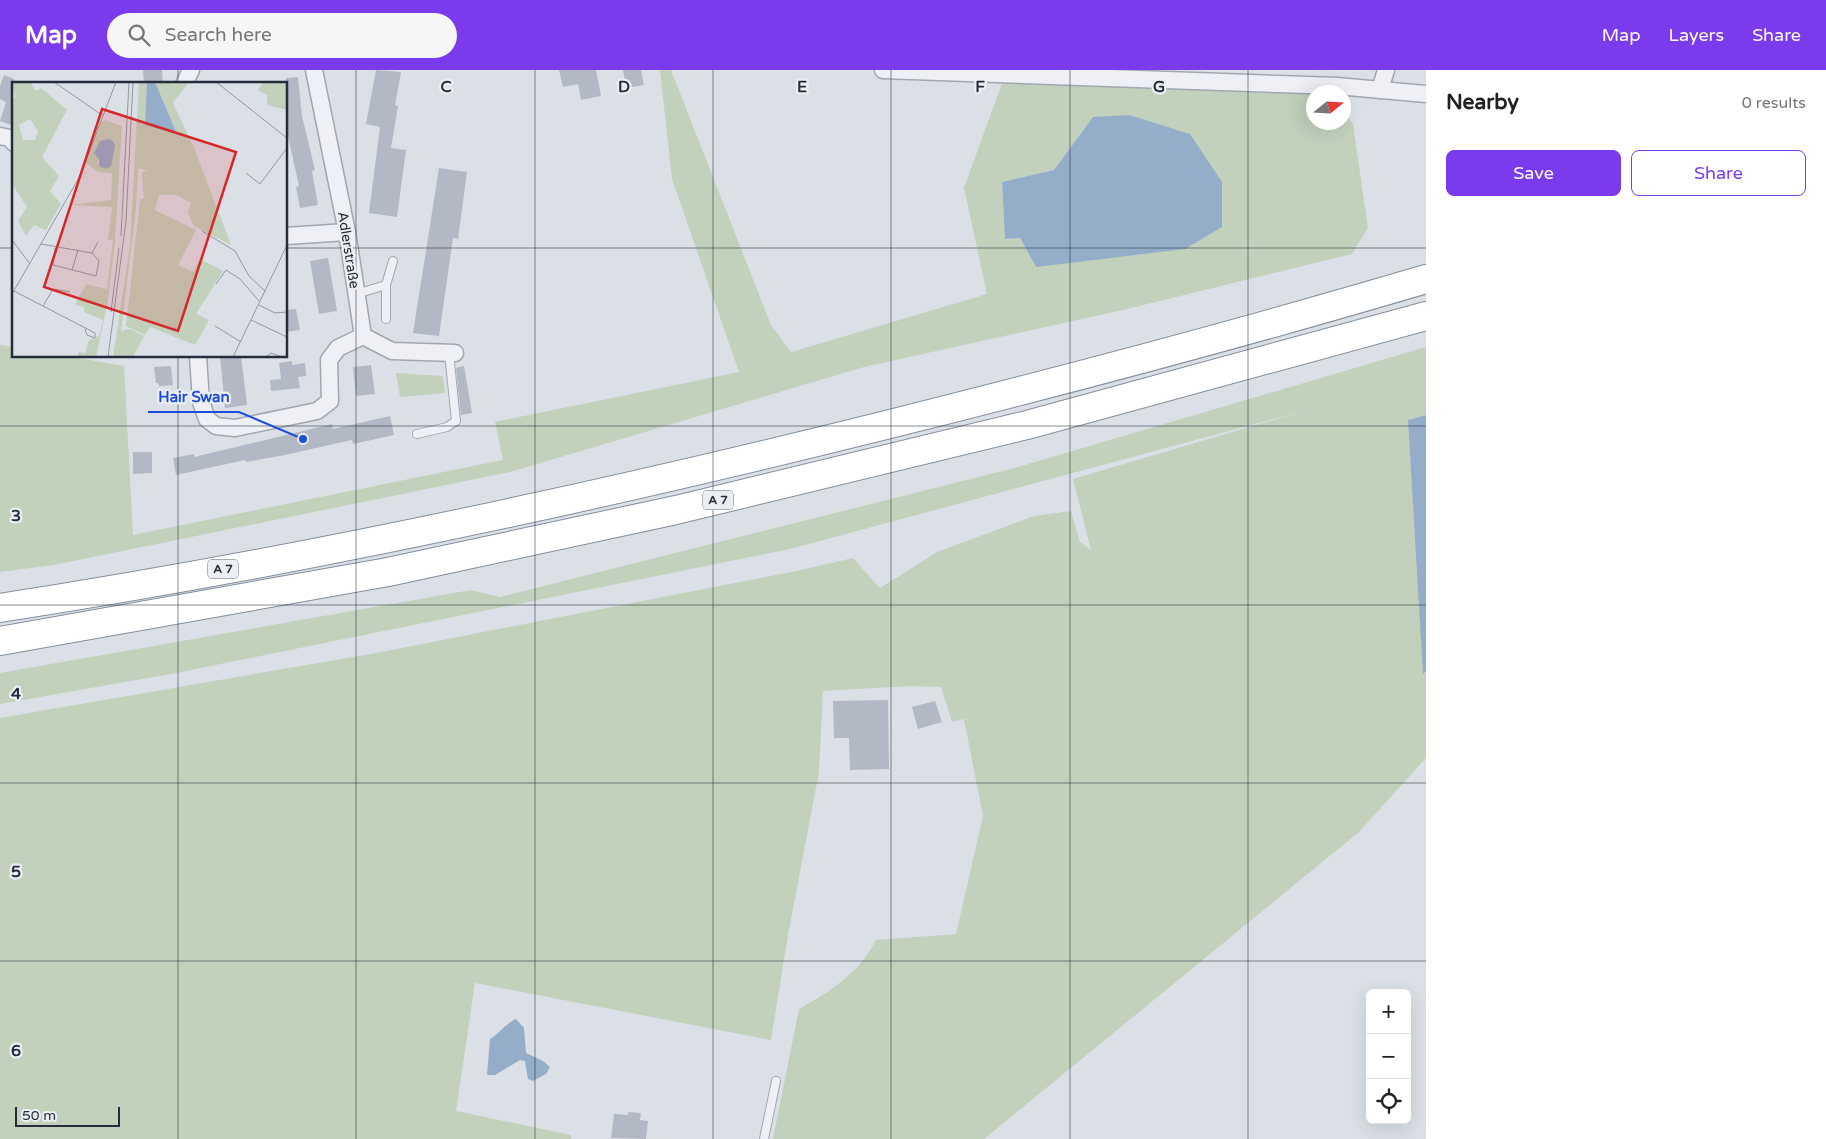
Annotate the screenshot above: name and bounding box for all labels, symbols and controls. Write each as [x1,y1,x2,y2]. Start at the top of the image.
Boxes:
search box [107,13,457,58]
text: Map [25,21,77,50]
icon: search [125,21,153,49]
text: Search here [165,24,272,46]
text: Map [1602,24,1641,46]
text: Layers [1669,24,1724,46]
text: Share [1752,24,1801,46]
text: C [440,77,452,97]
text: D [618,77,630,97]
text: E [797,77,807,97]
text: F [975,77,985,97]
text: G [1153,77,1165,97]
inset map [12,82,288,358]
north arrow [1306,85,1351,130]
text: Nearby [1446,90,1519,115]
text: 0 results [1742,93,1806,113]
button: Save [1446,150,1621,196]
button: Share [1631,150,1806,196]
street label: Adlerstraße [334,210,363,290]
callout: Hair Swan [148,382,239,412]
text: Hair Swan [158,388,230,406]
road number: A 7 [703,490,733,510]
text: 3 [11,506,21,526]
road number: A 7 [208,559,238,578]
text: 4 [11,684,21,704]
text: 5 [11,862,21,882]
map controls [1366,989,1411,1124]
button: + [1366,989,1411,1034]
button: − [1366,1034,1411,1079]
text: 6 [11,1041,21,1061]
button: locate [1366,1079,1411,1124]
scale bar [15,1104,120,1127]
text: 50 m [22,1107,56,1124]

